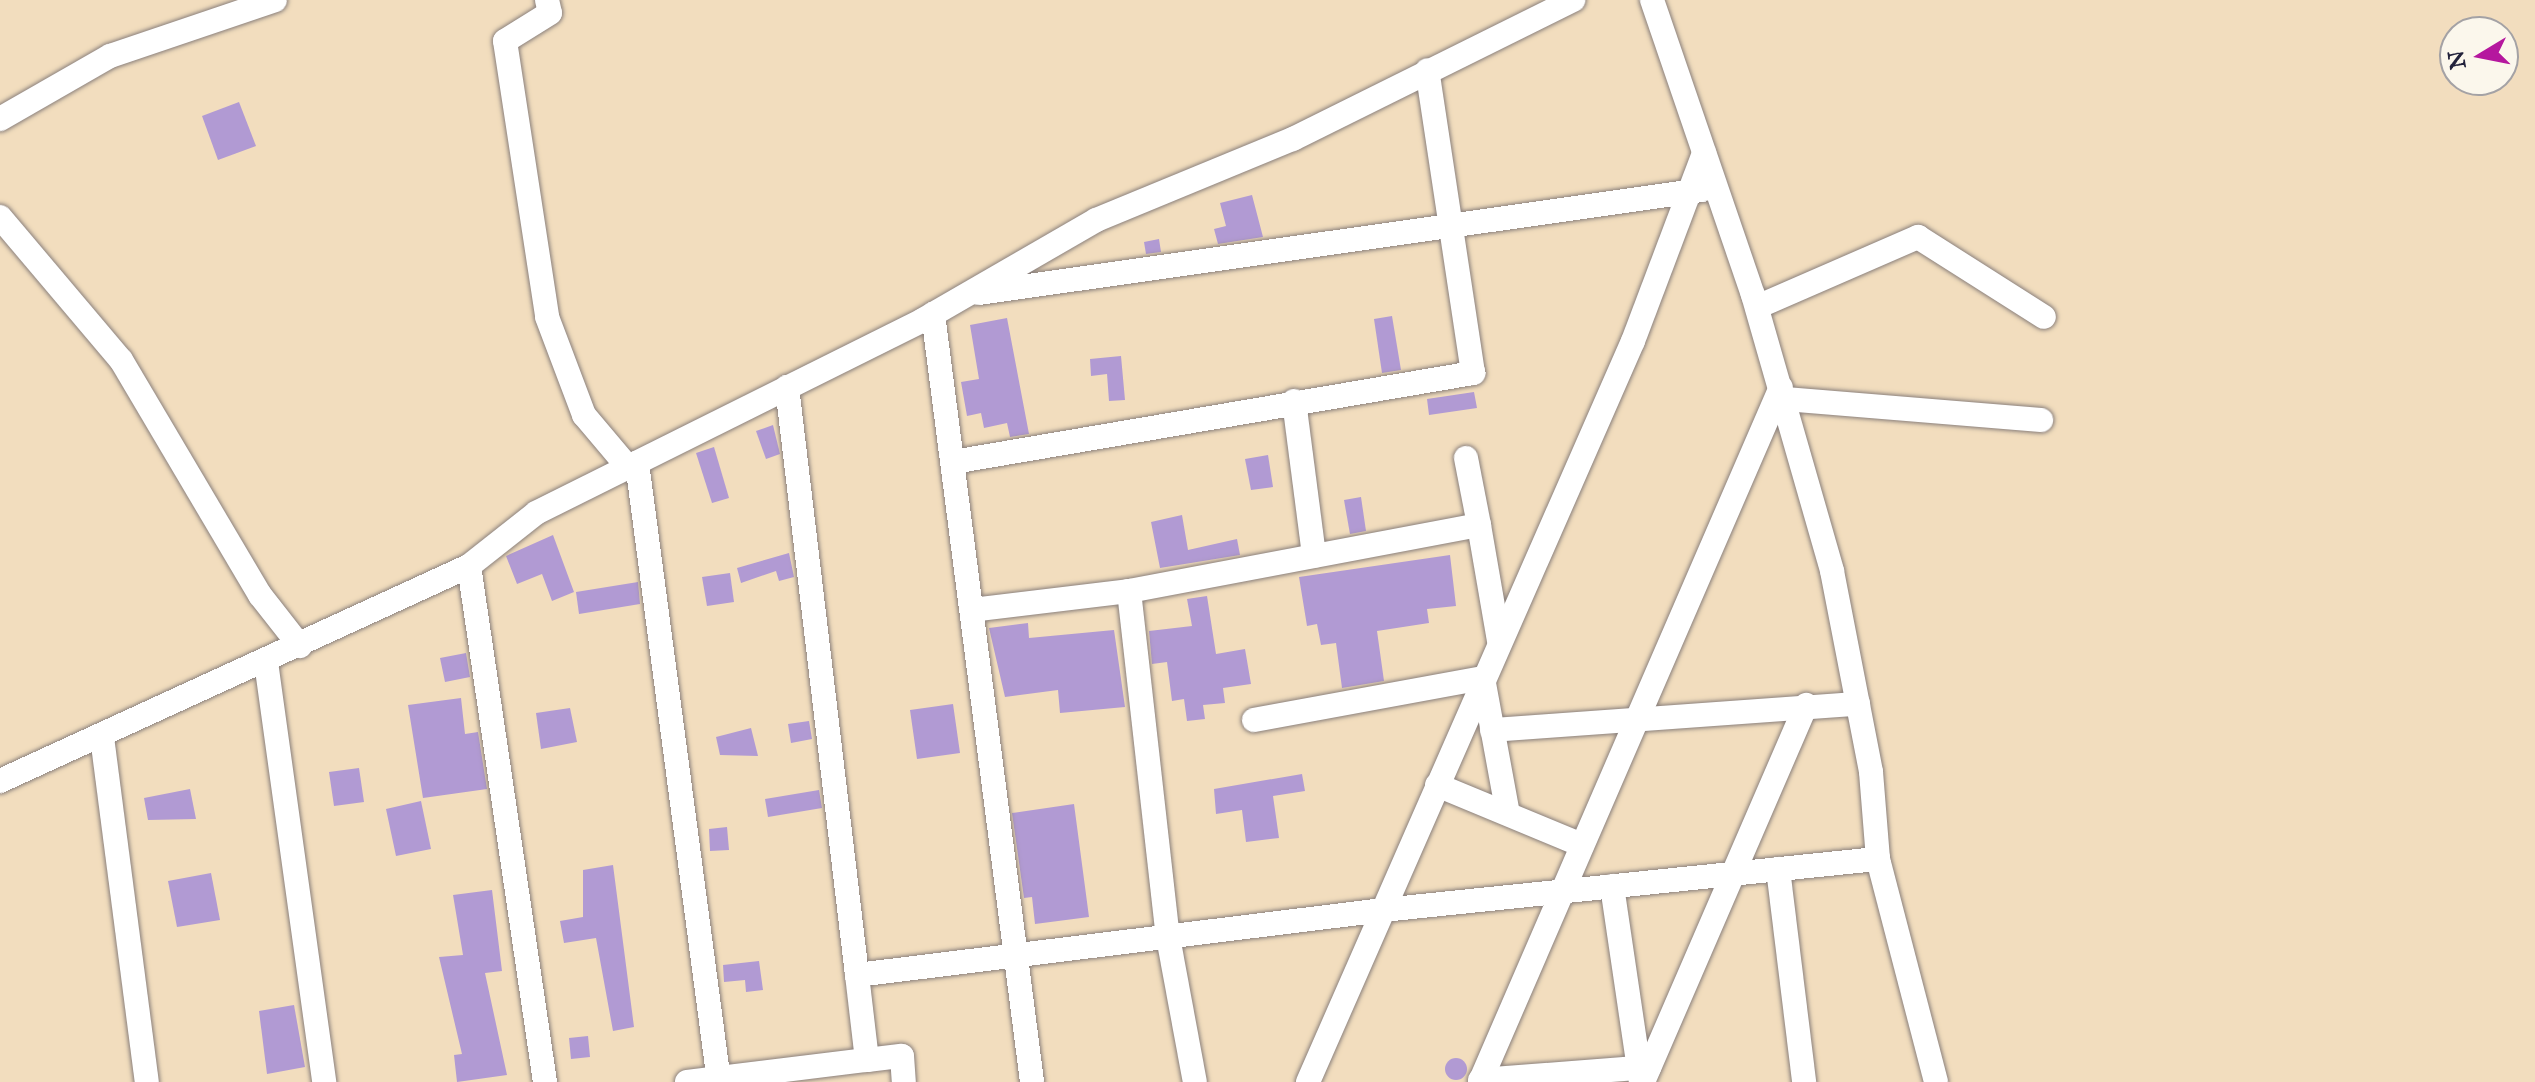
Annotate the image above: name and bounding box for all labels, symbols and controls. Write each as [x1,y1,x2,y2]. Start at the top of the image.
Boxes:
north arrow [2439,16,2519,96]
text: N [2442,48,2472,71]

